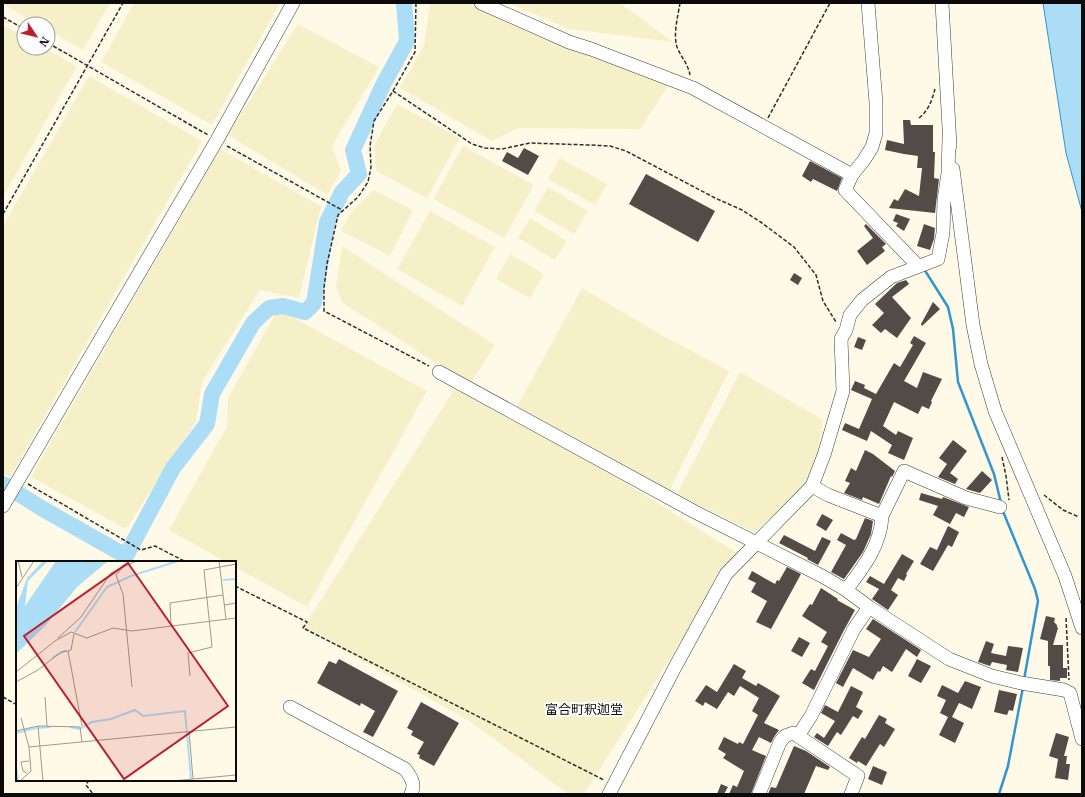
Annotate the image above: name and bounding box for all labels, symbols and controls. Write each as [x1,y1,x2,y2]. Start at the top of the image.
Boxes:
north arrow [16,16,56,56]
text: N [36,34,52,50]
inset map [16,561,236,781]
district label: 富合町釈迦堂 [545,701,623,718]

